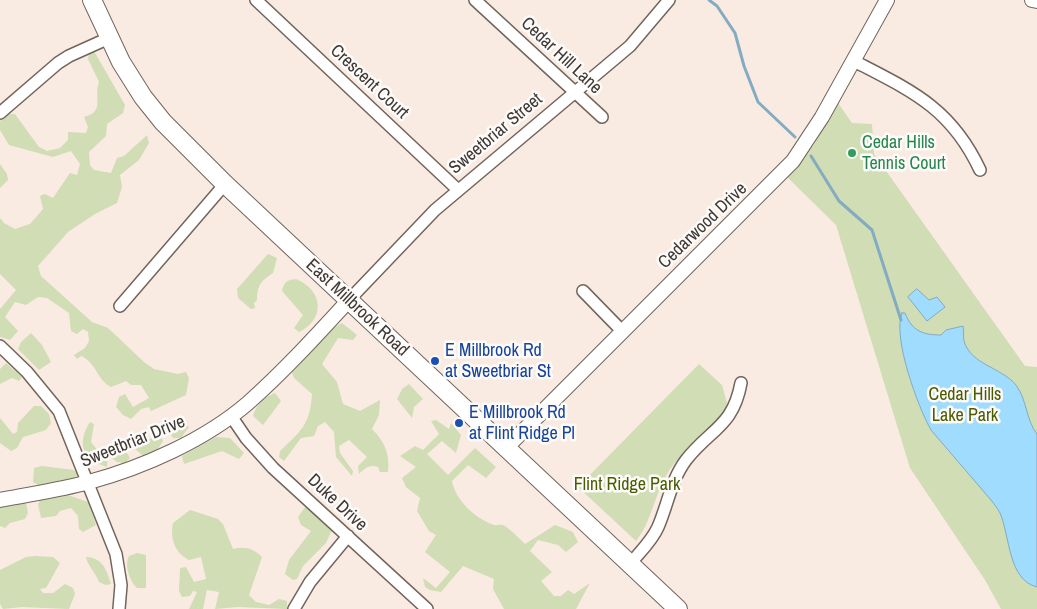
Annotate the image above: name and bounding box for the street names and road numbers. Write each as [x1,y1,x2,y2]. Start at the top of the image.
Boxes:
street label: Cedar Hill Lane [516,13,606,99]
street label: Crescent Court [325,40,413,124]
street label: Sweetbriar Street [445,89,547,179]
street label: Cedarwood Drive [654,178,752,274]
street label: East Millbrook Road [301,255,413,361]
street label: Sweetbriar Drive [78,411,188,473]
street label: Duke Drive [303,470,371,536]

